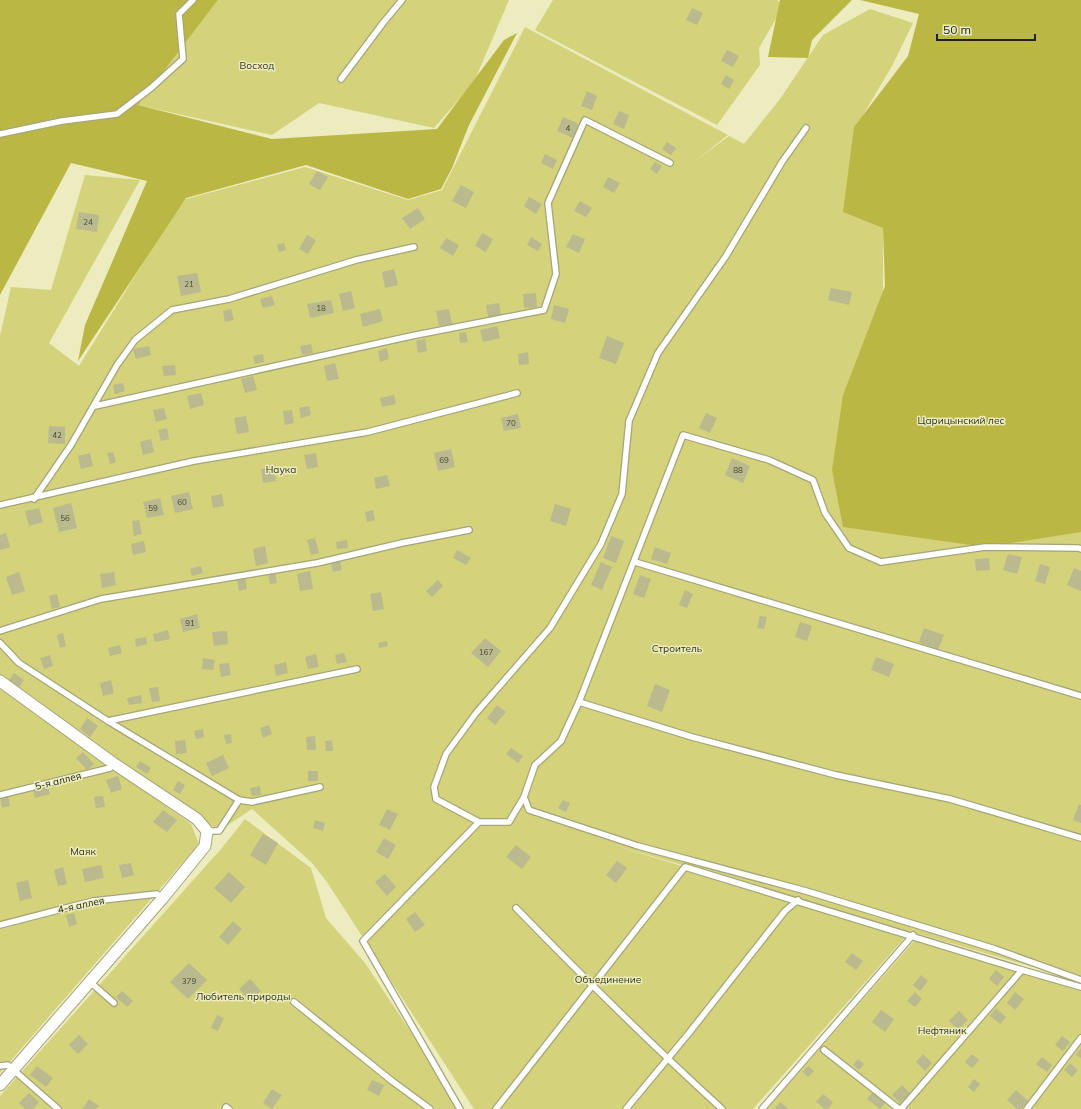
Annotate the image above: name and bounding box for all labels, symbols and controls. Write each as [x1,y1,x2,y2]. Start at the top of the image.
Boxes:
scale bar [937,16,1035,42]
text: 50 m [943,22,971,37]
park label: Восход [240,59,274,72]
house number: 4 [566,123,571,133]
house number: 24 [83,217,93,227]
house number: 21 [184,279,194,289]
house number: 18 [316,303,326,313]
park label: Царицынский лес [917,414,1005,427]
house number: 70 [506,418,516,428]
house number: 42 [52,430,62,440]
house number: 69 [439,455,449,465]
park label: Наука [266,463,296,476]
house number: 88 [733,465,743,475]
house number: 60 [177,497,187,507]
house number: 59 [148,503,158,513]
house number: 56 [60,513,70,523]
house number: 91 [185,618,195,628]
park label: Строитель [652,642,703,655]
house number: 167 [479,647,493,657]
street label: 5-я аллея [34,769,82,793]
park label: Маяк [70,845,96,858]
street label: 4-я аллея [57,894,105,916]
park label: Объединение [575,973,642,986]
house number: 379 [182,976,196,986]
park label: Любитель природы [196,990,290,1003]
park label: Нефтяник [918,1024,967,1037]

